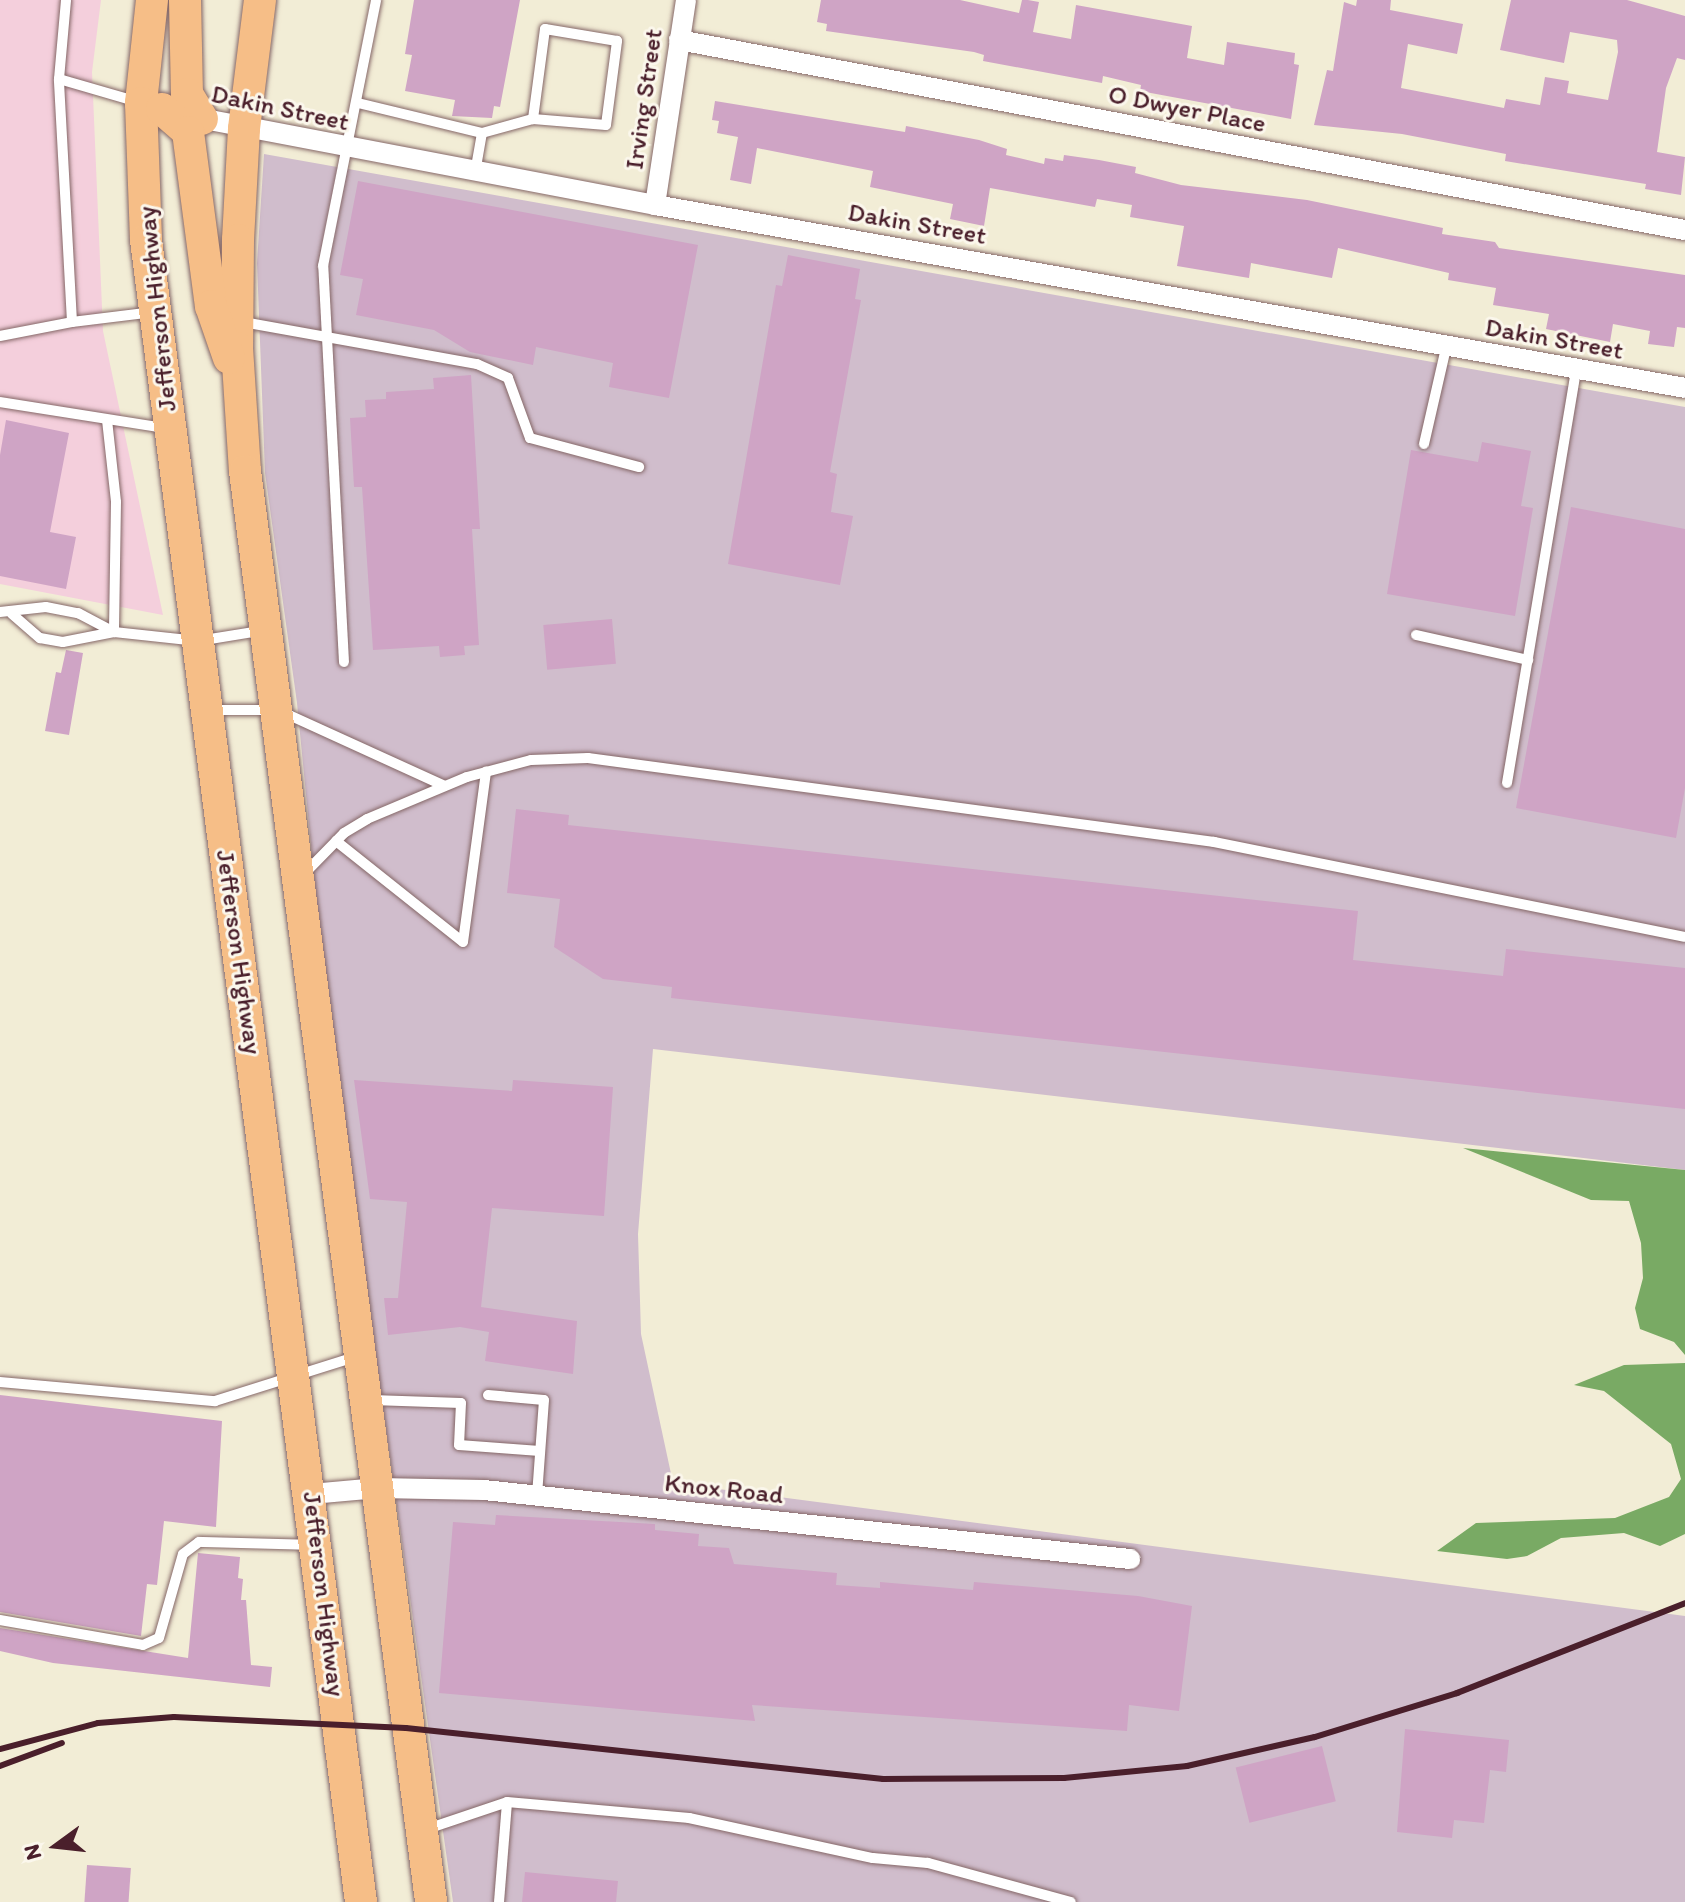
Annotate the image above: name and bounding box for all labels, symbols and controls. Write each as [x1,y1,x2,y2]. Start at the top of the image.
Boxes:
street label: Irving Street [619,27,669,171]
street label: Dakin Street [209,78,351,138]
street label: O Dwyer Place [1105,78,1269,140]
street label: Dakin Street [846,197,988,251]
street label: Jefferson Highway [131,205,183,413]
street label: Dakin Street [1483,312,1625,366]
street label: Jefferson Highway [209,848,269,1056]
street label: Knox Road [664,1467,784,1511]
street label: Jefferson Highway [296,1490,352,1698]
north arrow [16,1806,96,1886]
text: N [17,1842,47,1863]

